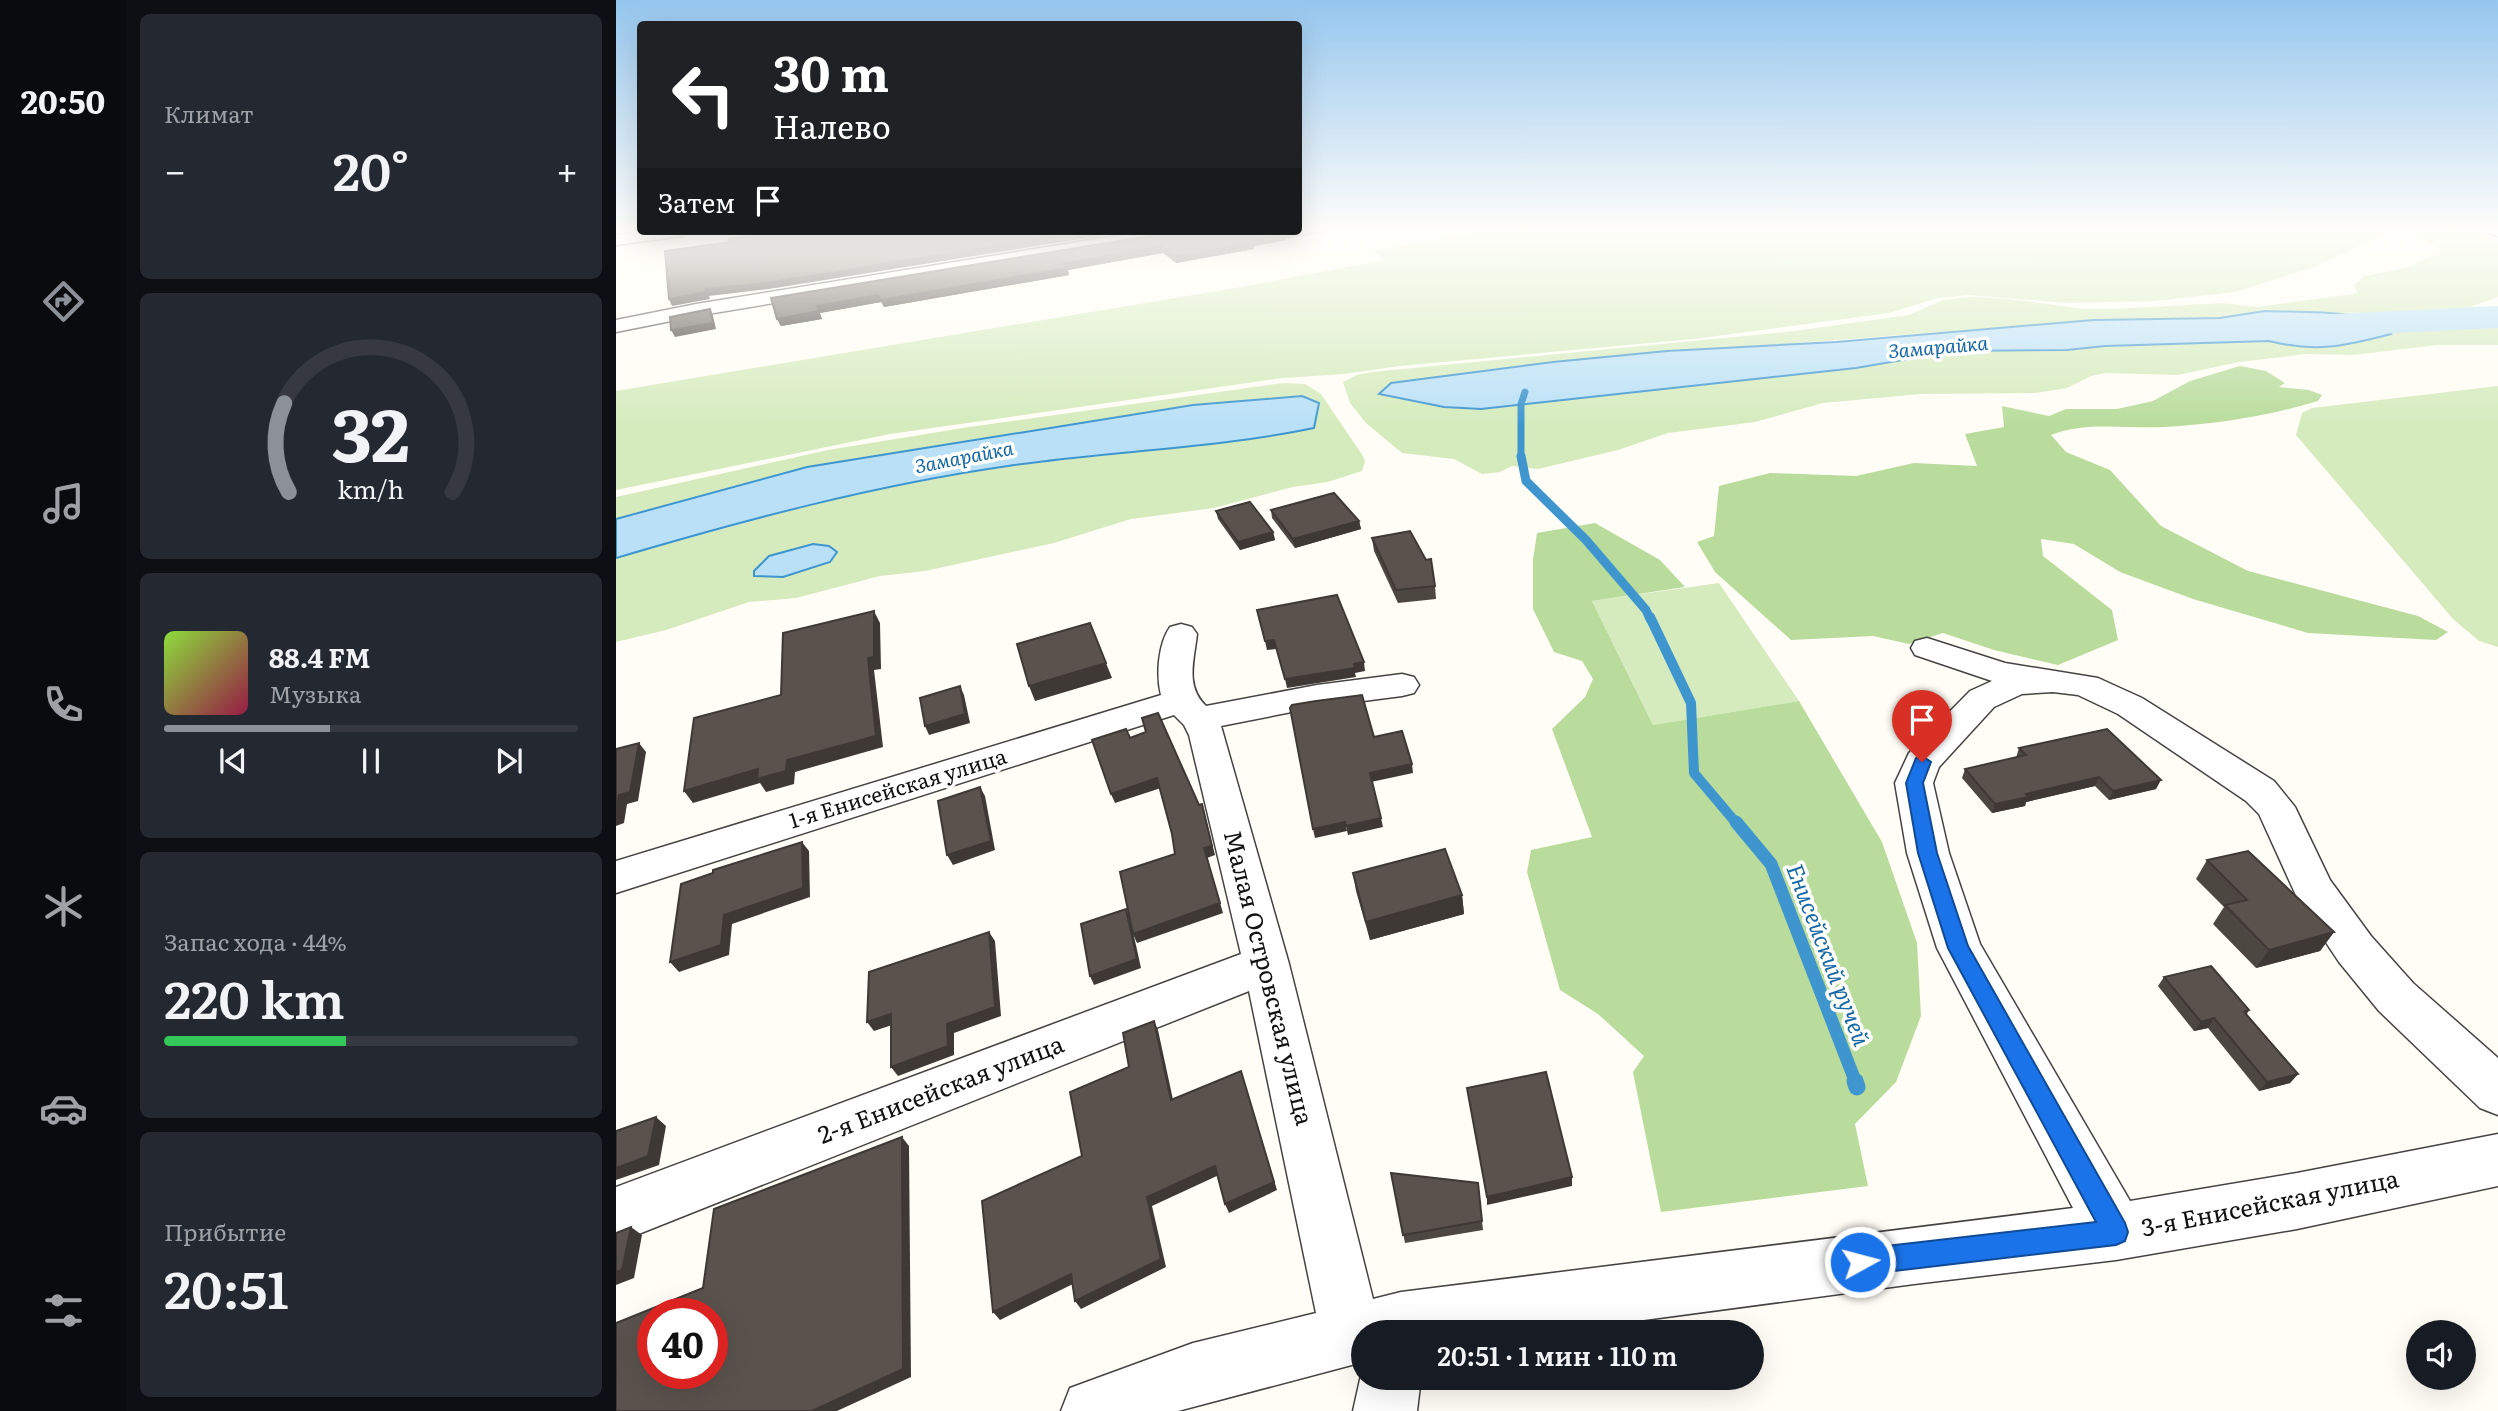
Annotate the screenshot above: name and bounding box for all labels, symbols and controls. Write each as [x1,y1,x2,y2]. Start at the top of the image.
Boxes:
text: 30 m [773,34,889,107]
icon: left [658,49,749,140]
text: 20:50 [21,76,105,124]
text: Климат [164,96,254,130]
text: Налево [773,101,891,149]
text: 20° [333,130,409,207]
text: − [164,140,186,197]
text: + [556,140,578,197]
text: Затем [658,182,735,221]
icon: arrive [749,182,787,220]
icon: directions [39,277,88,326]
water label: Замарайка [1887,328,1989,364]
text: 32 [332,377,410,485]
water label: Замарайка [912,433,1016,479]
text: km/h [338,470,404,507]
icon: music [39,479,88,528]
text: 88.4 FM [269,637,370,676]
text: Музыка [269,676,361,710]
icon: phone [39,680,88,729]
pin [1892,690,1952,762]
icon: arrive [1903,701,1941,739]
street label: 1-я Енисейская улица [785,739,1011,834]
icon: previous [214,742,252,780]
icon: pause [352,742,390,780]
icon: next [490,742,528,780]
street label: Малая Островская улица [1217,826,1324,1129]
water label: Енисейский ручей [1779,858,1880,1051]
icon: climate [39,882,88,931]
text: Запас хода · 44% [164,924,347,958]
text: 220 km [164,958,345,1035]
street label: 2-я Енисейская улица [812,1025,1068,1151]
icon: car [39,1084,88,1133]
street label: 3-я Енисейская улица [2138,1159,2401,1244]
text: Прибытие [164,1214,286,1248]
position arrow [1823,1225,1897,1299]
text: 20:51 [164,1248,289,1325]
icon: filters [39,1286,88,1335]
speed limit sign: 40 [637,1298,728,1389]
map controls [2406,1320,2476,1390]
button: sound [2406,1320,2476,1390]
text: 20:51 · 1 мин · 110 m [1437,1335,1678,1374]

